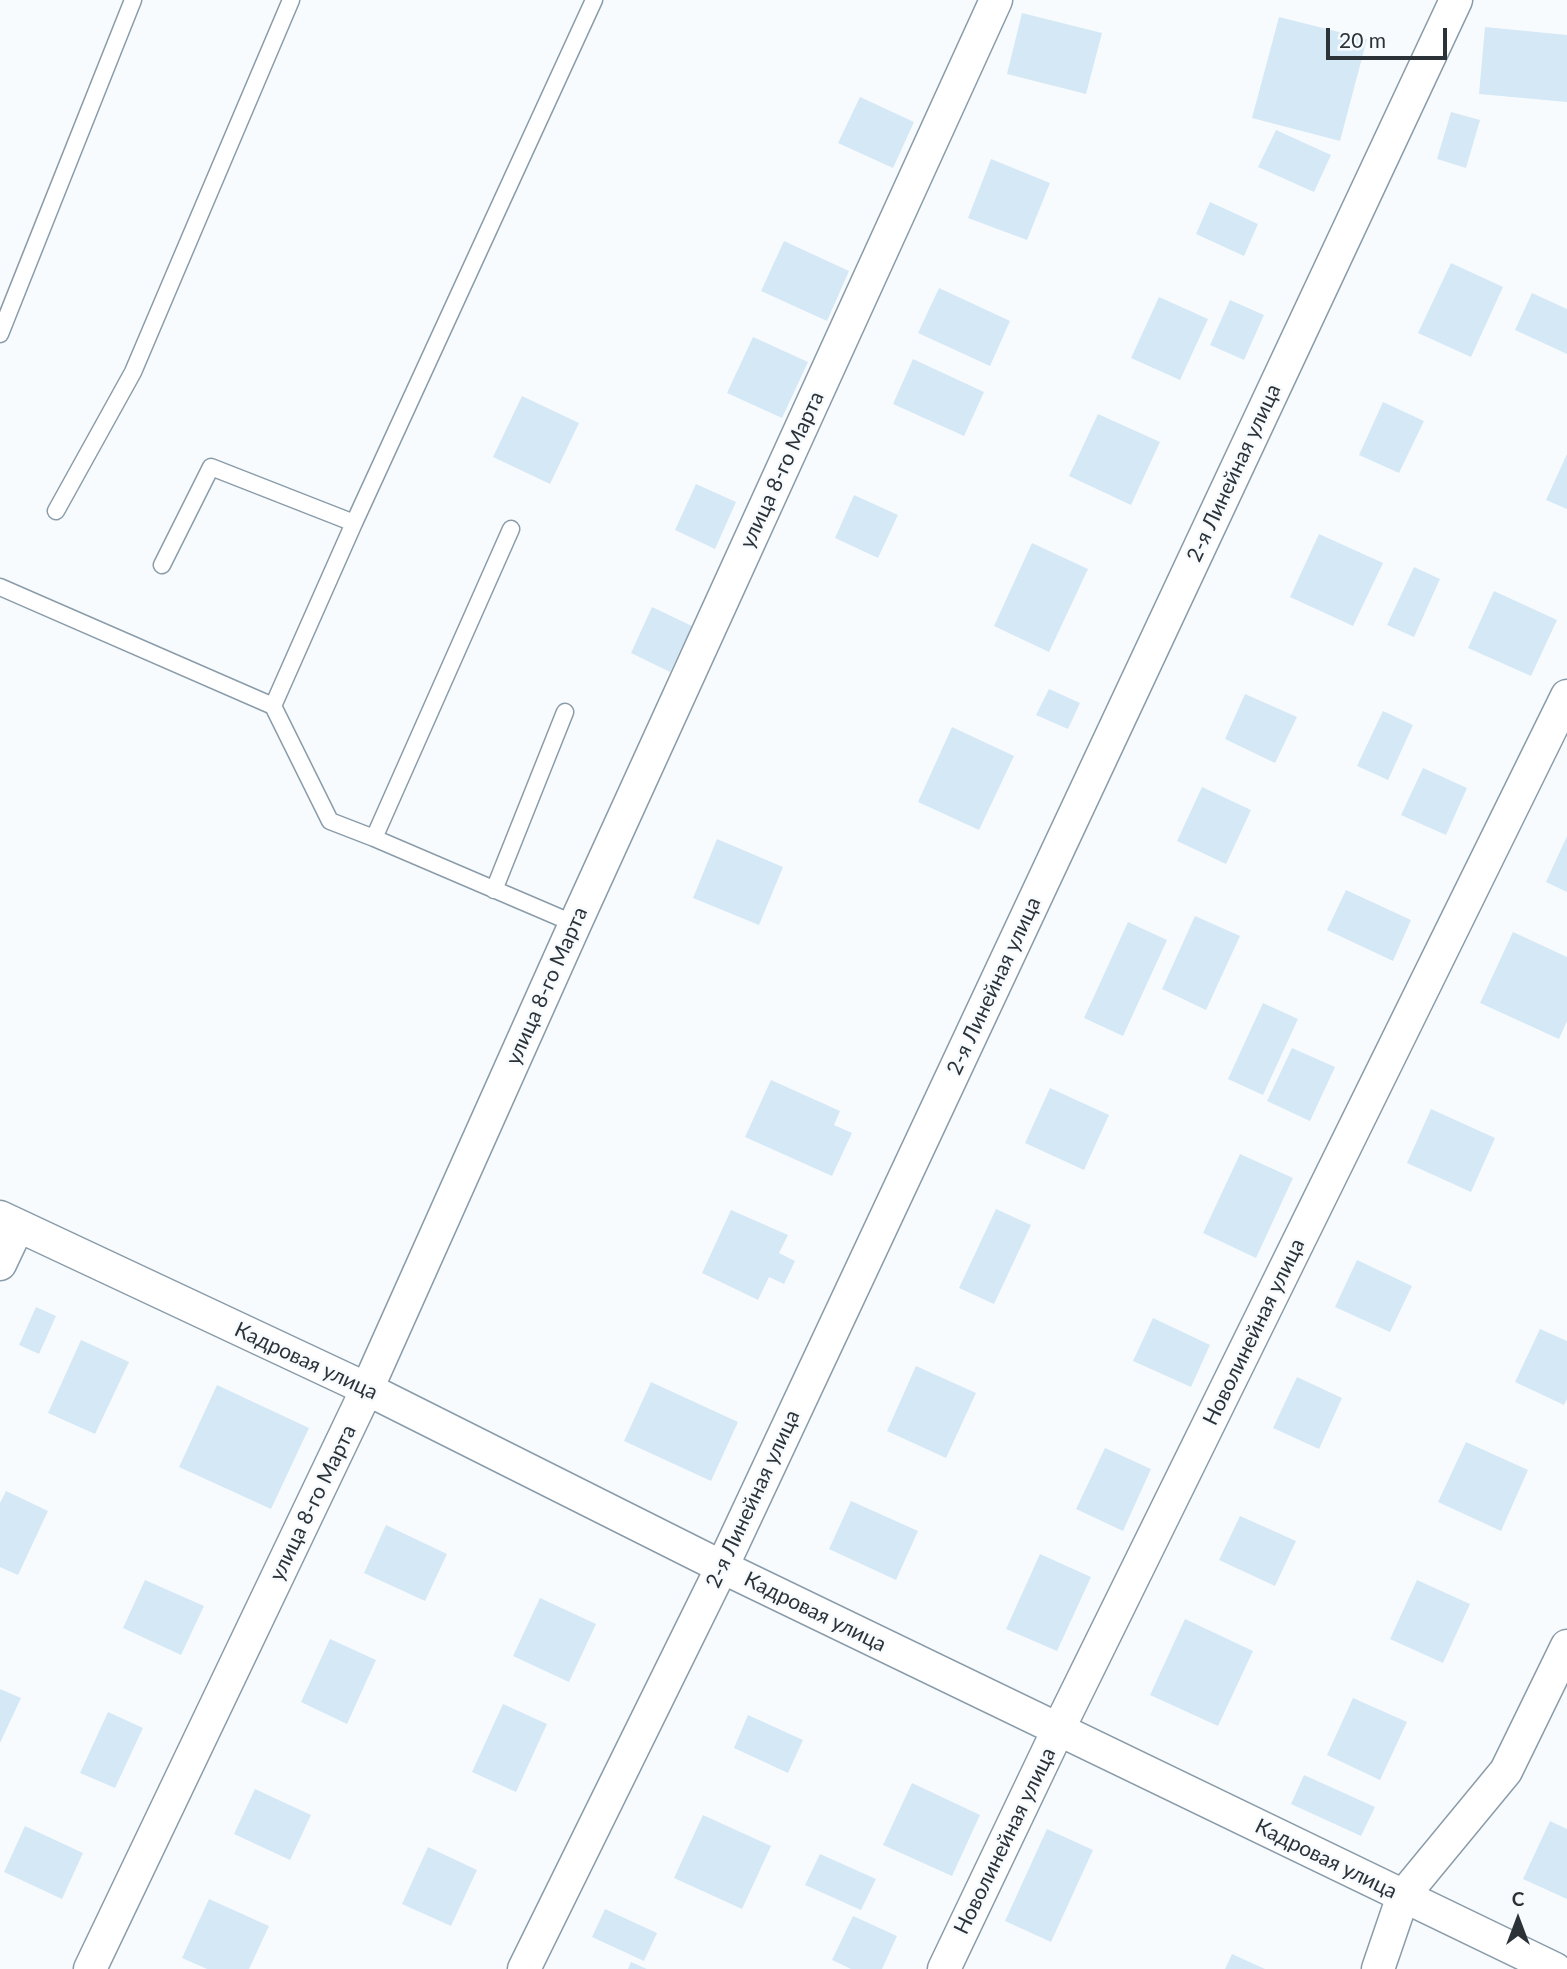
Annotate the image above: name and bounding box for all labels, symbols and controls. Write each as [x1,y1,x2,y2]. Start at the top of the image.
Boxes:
scale bar [1329,14,1450,58]
text: 20 m [1339,27,1386,52]
street label: 2-я Линейная улица [1182,380,1286,566]
street label: улица 8-го Марта [735,388,829,552]
street label: 2-я Линейная улица [942,893,1046,1079]
street label: улица 8-го Марта [501,903,593,1069]
street label: Новолинейная улица [1198,1235,1310,1429]
street label: Кадровая улица [230,1317,382,1405]
street label: 2-я Линейная улица [701,1406,805,1592]
street label: улица 8-го Марта [264,1421,362,1585]
street label: Кадровая улица [740,1567,890,1657]
street label: Новолинейная улица [949,1744,1061,1938]
street label: Кадровая улица [1251,1814,1401,1904]
north arrow [1483,1885,1553,1955]
text: С [1512,1887,1524,1910]

